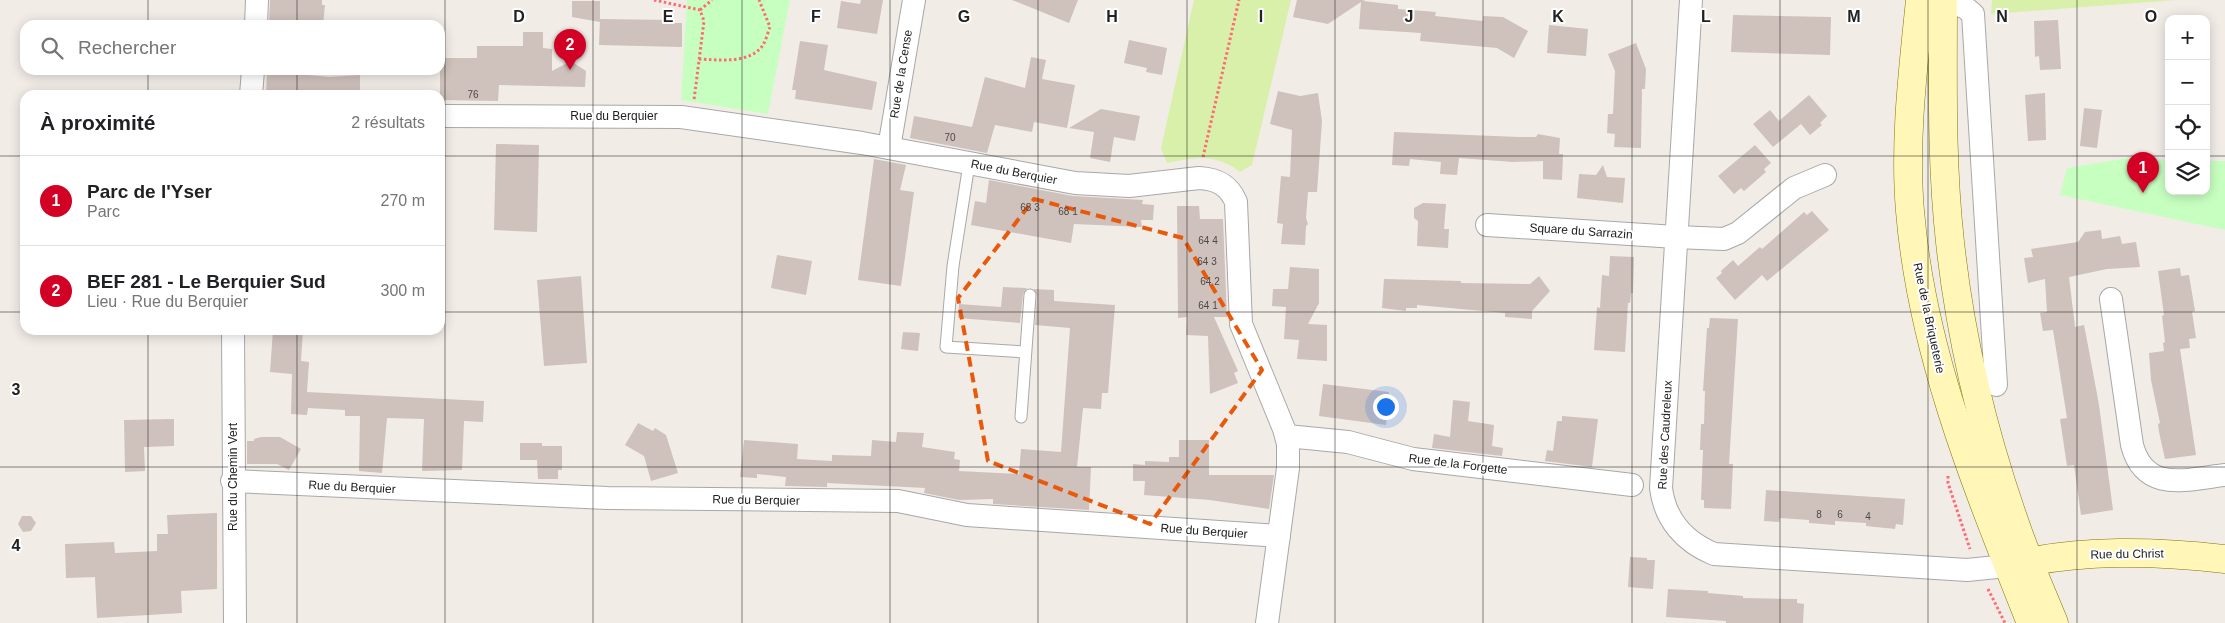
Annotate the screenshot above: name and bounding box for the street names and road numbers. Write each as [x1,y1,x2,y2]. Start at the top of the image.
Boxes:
street label: Rue de la Cense [887,28,915,119]
street label: Rue du Berquier [570,109,658,123]
street label: Rue du Berquier [970,157,1058,187]
street label: Square du Sarrazin [1529,220,1633,242]
street label: Rue de la Briqueterie [1910,261,1948,375]
street label: Rue des Caudreleux [1655,380,1675,490]
street label: Rue du Chemin Vert [226,422,240,531]
street label: Rue de la Forgette [1408,451,1508,477]
street label: Rue du Berquier [308,478,396,496]
street label: Rue du Berquier [712,492,800,508]
street label: Rue du Berquier [1160,521,1248,541]
street label: Rue du Christ [2090,546,2164,562]

